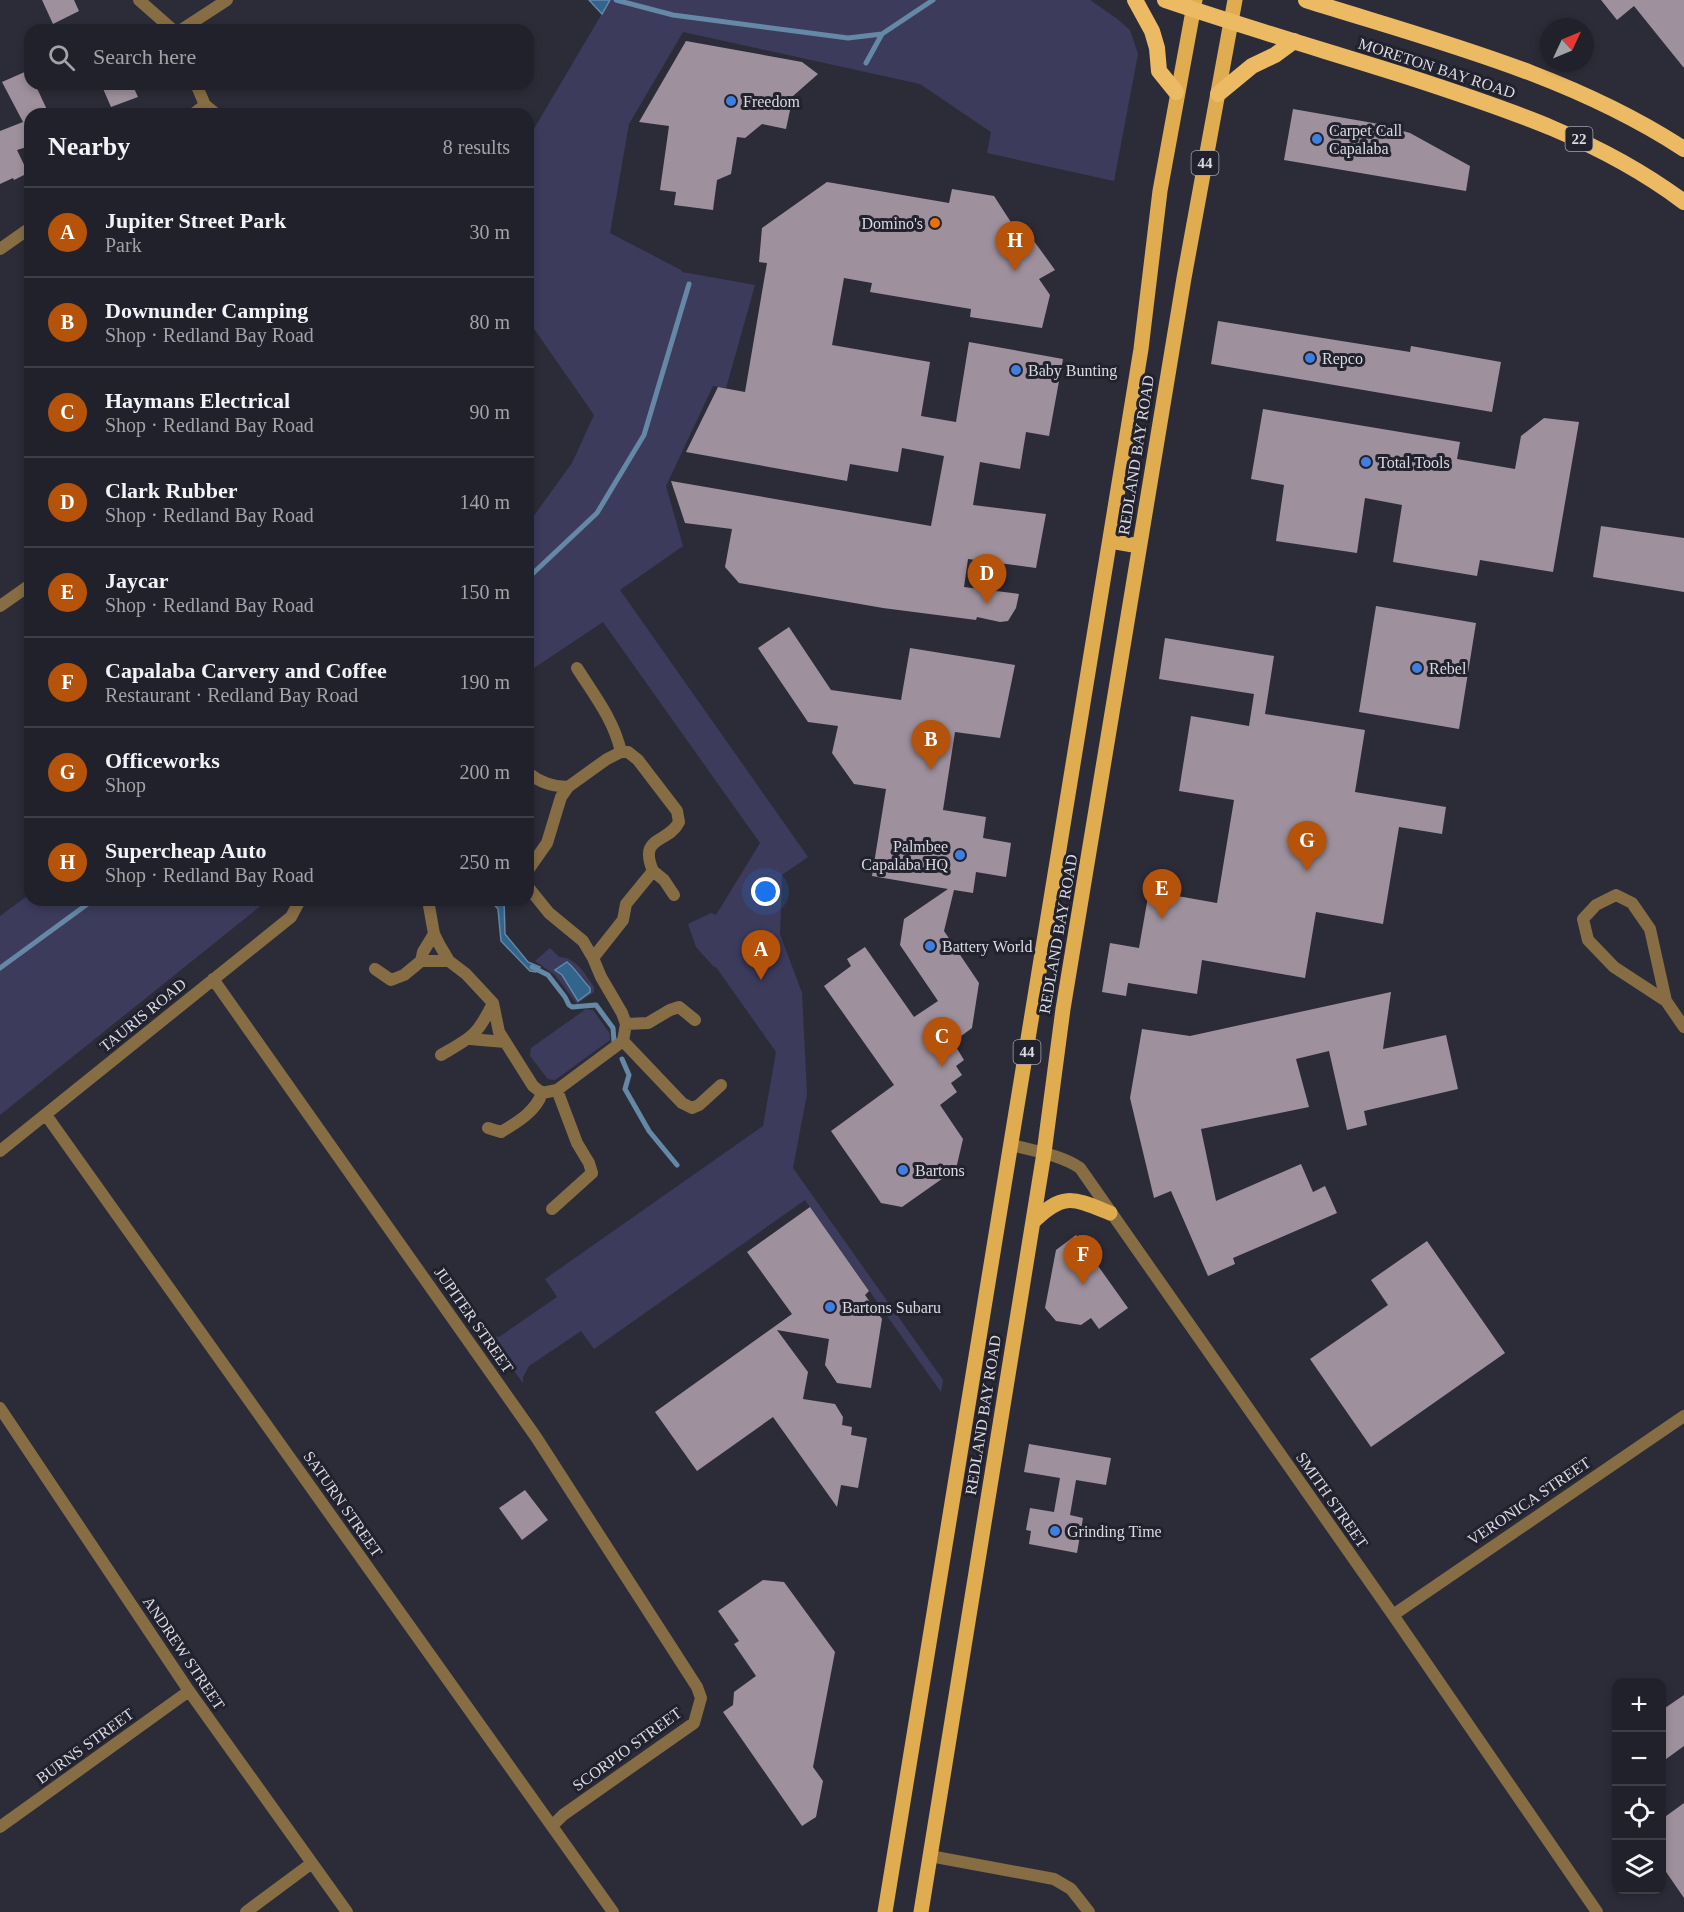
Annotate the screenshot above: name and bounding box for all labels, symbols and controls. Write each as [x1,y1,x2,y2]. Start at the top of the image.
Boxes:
north arrow [1540,18,1594,72]
search box [24,24,534,90]
street label: MORETON BAY ROAD [1356,35,1518,101]
icon: search [45,41,78,74]
text: Search here [93,44,196,69]
place label: Freedom [743,93,800,110]
marker: Freedom [724,94,738,108]
place label: Carpet Call Capalaba [1329,122,1403,158]
road number: 22 [1566,127,1592,151]
text: Nearby [48,132,130,161]
marker: Carpet Call Capalaba [1310,132,1324,146]
text: 8 results [443,136,510,158]
road number: 44 [1192,151,1218,175]
text: Jupiter Street Park [105,208,286,233]
place label: Domino's [861,215,923,232]
marker: Domino's [928,216,942,230]
text: A [60,221,75,243]
text: 30 m [469,221,510,243]
pin: H [996,222,1034,271]
text: Park [105,234,142,256]
text: Downunder Camping [105,298,308,323]
text: B [61,311,74,333]
text: 80 m [469,311,510,333]
text: Shop · Redland Bay Road [105,324,314,346]
place label: Repco [1322,350,1363,368]
marker: Repco [1303,351,1317,365]
place label: Baby Bunting [1028,362,1117,380]
marker: Baby Bunting [1009,363,1023,377]
street label: REDLAND BAY ROAD [1115,374,1157,536]
text: Haymans Electrical [105,388,290,413]
text: C [60,401,75,423]
text: 90 m [469,401,510,423]
text: Shop · Redland Bay Road [105,414,314,436]
place label: Total Tools [1378,454,1450,471]
marker: Total Tools [1359,455,1373,469]
text: Clark Rubber [105,478,238,503]
text: D [60,491,75,513]
text: 140 m [459,491,510,513]
text: Shop · Redland Bay Road [105,504,314,526]
pin: D [968,554,1006,604]
text: Jaycar [105,568,169,593]
text: E [61,581,74,603]
text: 150 m [459,581,510,603]
text: Shop · Redland Bay Road [105,594,314,616]
text: Capalaba Carvery and Coffee [105,658,387,683]
place label: Rebel [1429,660,1467,677]
marker: Rebel [1410,661,1424,675]
text: F [61,671,74,693]
text: 190 m [459,671,510,693]
text: Restaurant · Redland Bay Road [105,684,358,706]
pin: B [912,720,950,770]
text: Officeworks [105,748,220,773]
text: G [60,761,75,783]
text: 200 m [459,761,510,783]
text: Shop [105,774,146,796]
pin: G [1288,822,1326,871]
text: Supercheap Auto [105,838,267,863]
place label: Palmbee Capalaba HQ [861,838,948,874]
marker: Palmbee Capalaba HQ [953,848,967,862]
text: H [60,851,75,873]
text: 250 m [459,851,510,873]
street label: REDLAND BAY ROAD [1036,853,1080,1015]
text: Shop · Redland Bay Road [105,864,314,886]
pin: E [1142,870,1182,919]
your location [751,877,780,906]
pin: A [742,930,780,980]
place label: Battery World [942,938,1032,956]
marker: Battery World [923,939,937,953]
street label: TAURIS ROAD [97,975,189,1055]
pin: C [922,1018,962,1067]
road number: 44 [1014,1040,1040,1064]
place label: Bartons [915,1162,965,1179]
marker: Bartons [896,1163,910,1177]
pin: F [1064,1236,1102,1285]
street label: JUPITER STREET [431,1264,517,1376]
place label: Bartons Subaru [842,1299,941,1316]
marker: Bartons Subaru [823,1300,837,1314]
street label: REDLAND BAY ROAD [962,1334,1004,1496]
street label: SATURN STREET [300,1448,386,1560]
street label: SMITH STREET [1293,1449,1371,1551]
street label: VERONICA STREET [1464,1453,1594,1548]
place label: Grinding Time [1067,1523,1162,1541]
marker: Grinding Time [1048,1524,1062,1538]
street label: ANDREW STREET [140,1593,228,1713]
map controls [1612,1678,1666,1894]
button: + [1612,1678,1666,1732]
street label: SCORPIO STREET [569,1704,685,1794]
street label: BURNS STREET [33,1705,137,1787]
button: − [1612,1732,1666,1786]
button: locate [1612,1786,1666,1840]
button: layers [1612,1840,1666,1894]

